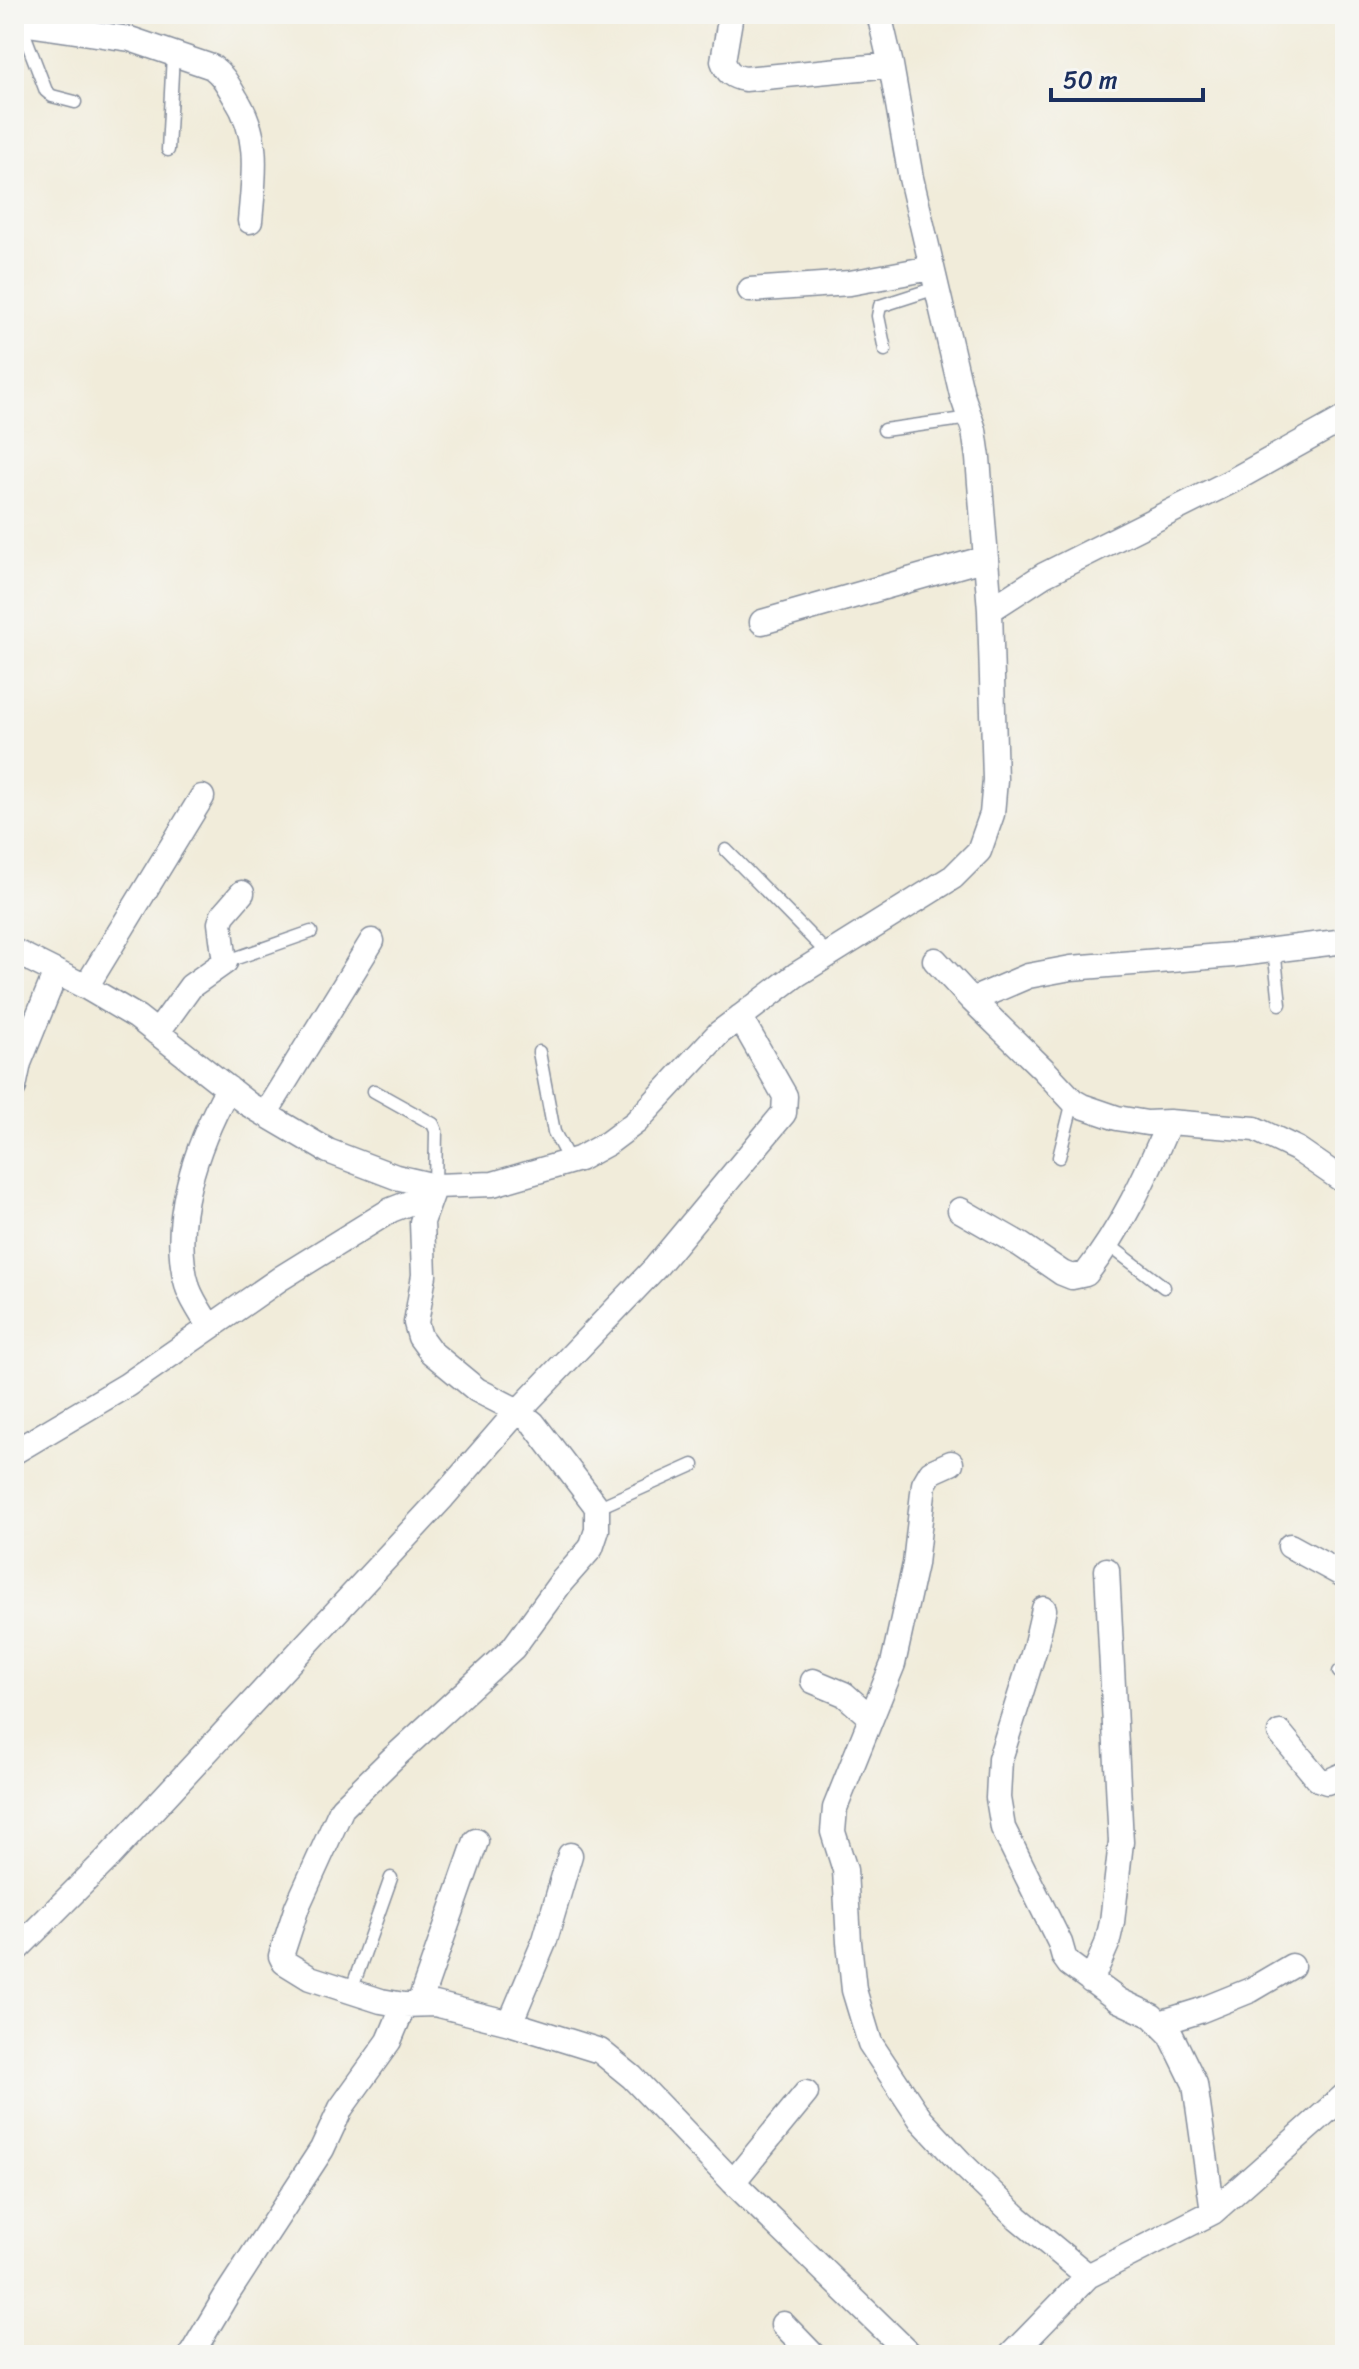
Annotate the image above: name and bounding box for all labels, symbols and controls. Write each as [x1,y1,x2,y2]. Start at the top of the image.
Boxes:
scale bar [1051,52,1203,102]
text: 50 m [1063,59,1118,101]

